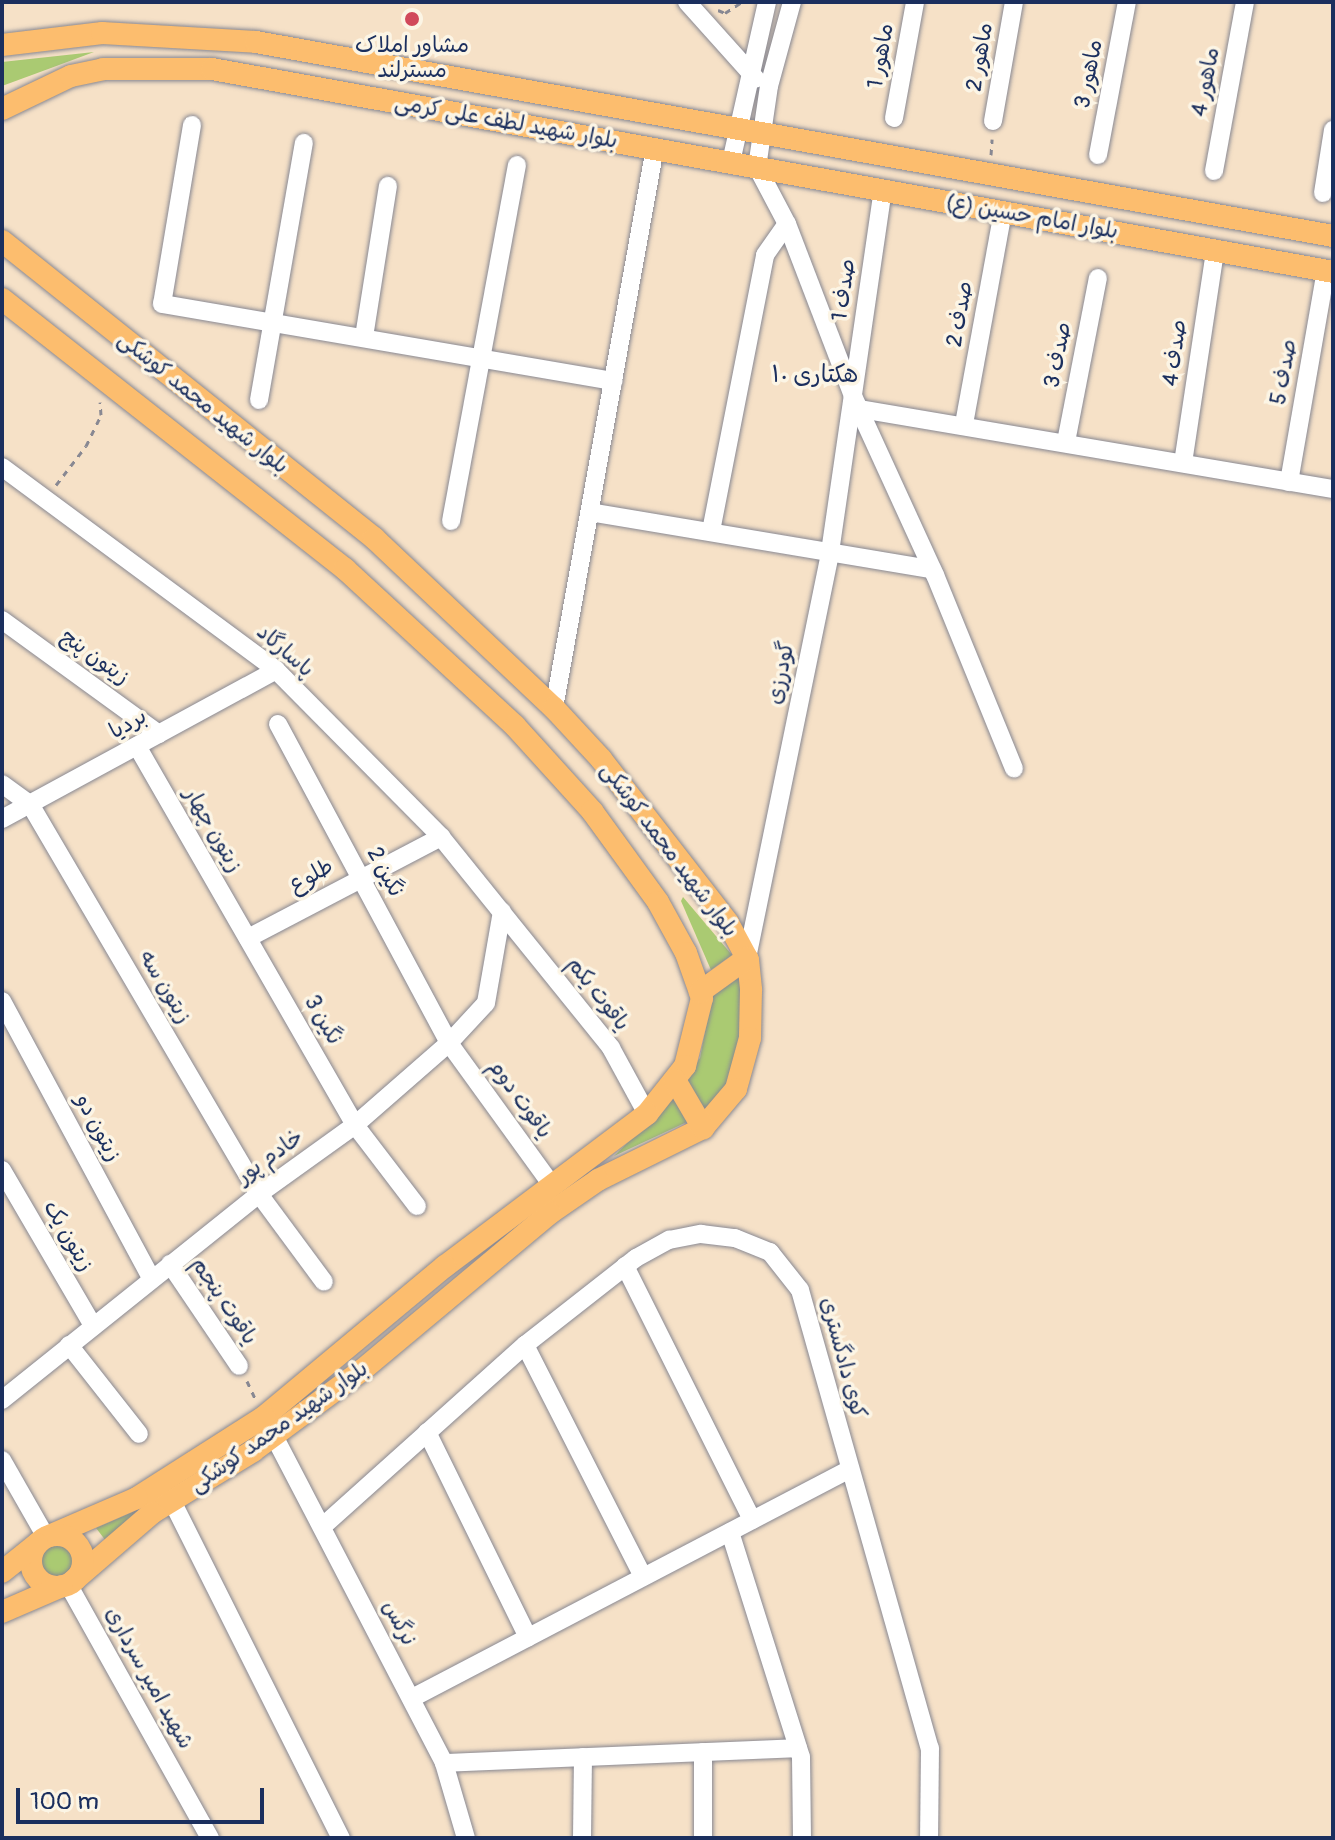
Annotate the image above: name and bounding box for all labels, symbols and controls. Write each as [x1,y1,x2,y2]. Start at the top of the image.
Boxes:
marker: مشاور املاک مسترلند [403,10,421,28]
street label: ماهور 1 [862,21,900,91]
street label: ماهور 2 [961,21,999,93]
place label: مشاور املاک مسترلند [355,32,469,84]
street label: ماهور 3 [1069,37,1109,111]
street label: ماهور 4 [1186,45,1226,119]
street label: بلوار شهید لطف علی کرمی [393,89,619,155]
street label: بلوار امام حسین (ع) [944,189,1120,245]
street label: صدف 1 [827,257,861,323]
street label: صدف 2 [941,279,979,349]
street label: صدف 4 [1157,318,1193,388]
street label: صدف 3 [1039,320,1077,390]
street label: بلوار شهید محمد کوشکی [112,326,294,480]
street label: صدف 5 [1265,337,1303,407]
district label: ۱۰ هکتاری [772,361,858,389]
street label: پاسارگاد [251,619,319,683]
street label: زیتون پنج [56,623,134,691]
street label: گودرزی [761,639,801,707]
street label: بردیا [105,703,151,745]
street label: بلوار شهید محمد کوشکی [595,758,743,942]
street label: زیتون چهار [178,783,248,877]
street label: نگین 2 [361,843,409,901]
street label: طلوع [284,853,338,899]
street label: زیتون سه [133,946,197,1028]
street label: یاقوت یکم [561,952,635,1036]
street label: نگین 3 [298,991,348,1049]
street label: یاقوت دوم [482,1054,558,1144]
street label: زیتون دو [69,1090,127,1166]
street label: خادم پور [232,1124,308,1190]
street label: زیتون یک [37,1196,99,1276]
street label: یاقوت پنجم [185,1252,263,1350]
street label: کوی دادگستری [814,1294,872,1422]
street label: بلوار شهید محمد کوشکی [185,1355,373,1499]
street label: نرگس [376,1596,422,1650]
street label: شهید امیر سرداری [99,1602,199,1754]
scale bar [20,1772,268,1822]
text: 100 m [30,1787,99,1816]

